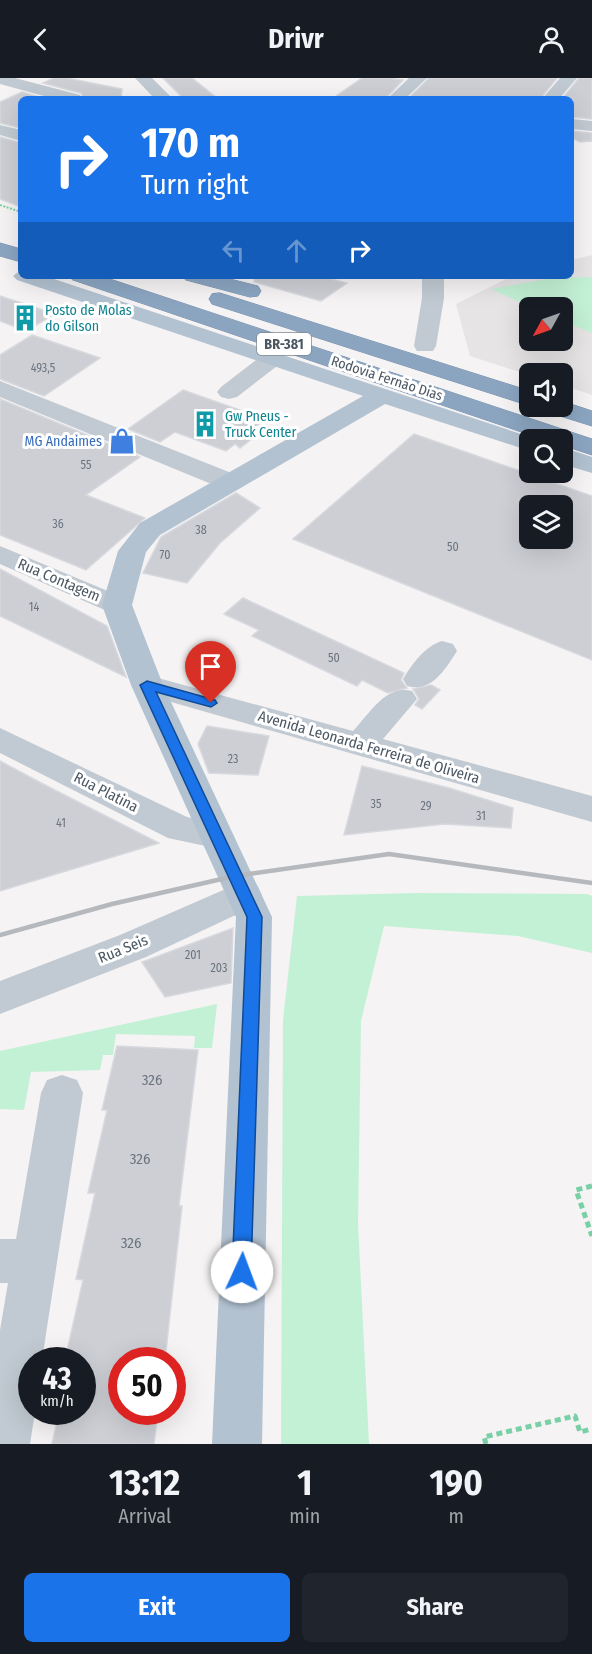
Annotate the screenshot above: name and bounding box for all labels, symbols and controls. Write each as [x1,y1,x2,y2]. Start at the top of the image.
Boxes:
icon: back [24,23,57,56]
text: Drivr [268,23,324,55]
icon: person [535,23,568,56]
text: 170 m [141,118,240,168]
icon: right [42,120,120,198]
text: Turn right [141,169,249,201]
icon: left [217,234,250,267]
icon: ahead [280,234,313,267]
icon: right [343,234,376,267]
north arrow [519,297,573,351]
map controls [519,297,573,549]
place label: Posto de Molas do Gilson [45,302,132,335]
building icon: Posto de Molas do Gilson [10,303,40,333]
road number: BR-381 [257,333,311,355]
street label: Rodovia Fernão Dias [329,352,445,405]
house number: 493,5 [31,361,56,375]
button: sound [519,363,573,417]
place label: Gw Pneus - Truck Center [225,408,296,441]
building icon: Gw Pneus - Truck Center [190,409,220,439]
shop icon: MG Andaimes [107,426,137,456]
button: search [519,429,573,483]
place label: MG Andaimes [25,433,102,450]
house number: 55 [81,458,92,472]
button: layers [519,495,573,549]
house number: 36 [52,517,64,531]
house number: 38 [195,523,207,537]
house number: 50 [447,540,459,554]
house number: 70 [160,548,170,562]
street label: Rua Contagem [15,555,103,605]
house number: 14 [29,600,39,614]
pin [185,641,236,703]
icon: arrive [194,650,227,683]
house number: 50 [328,651,340,665]
street label: Avenida Leonarda Ferreira de Oliveira [256,707,482,787]
house number: 23 [228,752,238,766]
street label: Rua Platina [71,768,141,816]
house number: 35 [371,797,382,811]
house number: 29 [420,799,432,813]
house number: 31 [476,809,486,823]
house number: 41 [56,816,66,830]
street label: Rua Seis [96,931,150,967]
house number: 201 [185,948,201,962]
house number: 203 [211,961,227,975]
house number: 326 [142,1071,162,1089]
house number: 326 [130,1150,150,1168]
house number: 326 [121,1234,141,1252]
position arrow [210,1240,274,1304]
speed limit sign: 50 [108,1347,186,1425]
text: 43 [42,1361,72,1397]
text: km/h [40,1392,74,1410]
text: 13:12 [109,1461,180,1505]
text: 1 [297,1461,312,1505]
text: 190 [429,1461,483,1505]
text: Arrival [118,1504,171,1528]
text: min [289,1504,320,1528]
text: m [448,1504,464,1528]
button: Exit [24,1573,290,1642]
button: Share [302,1573,568,1642]

